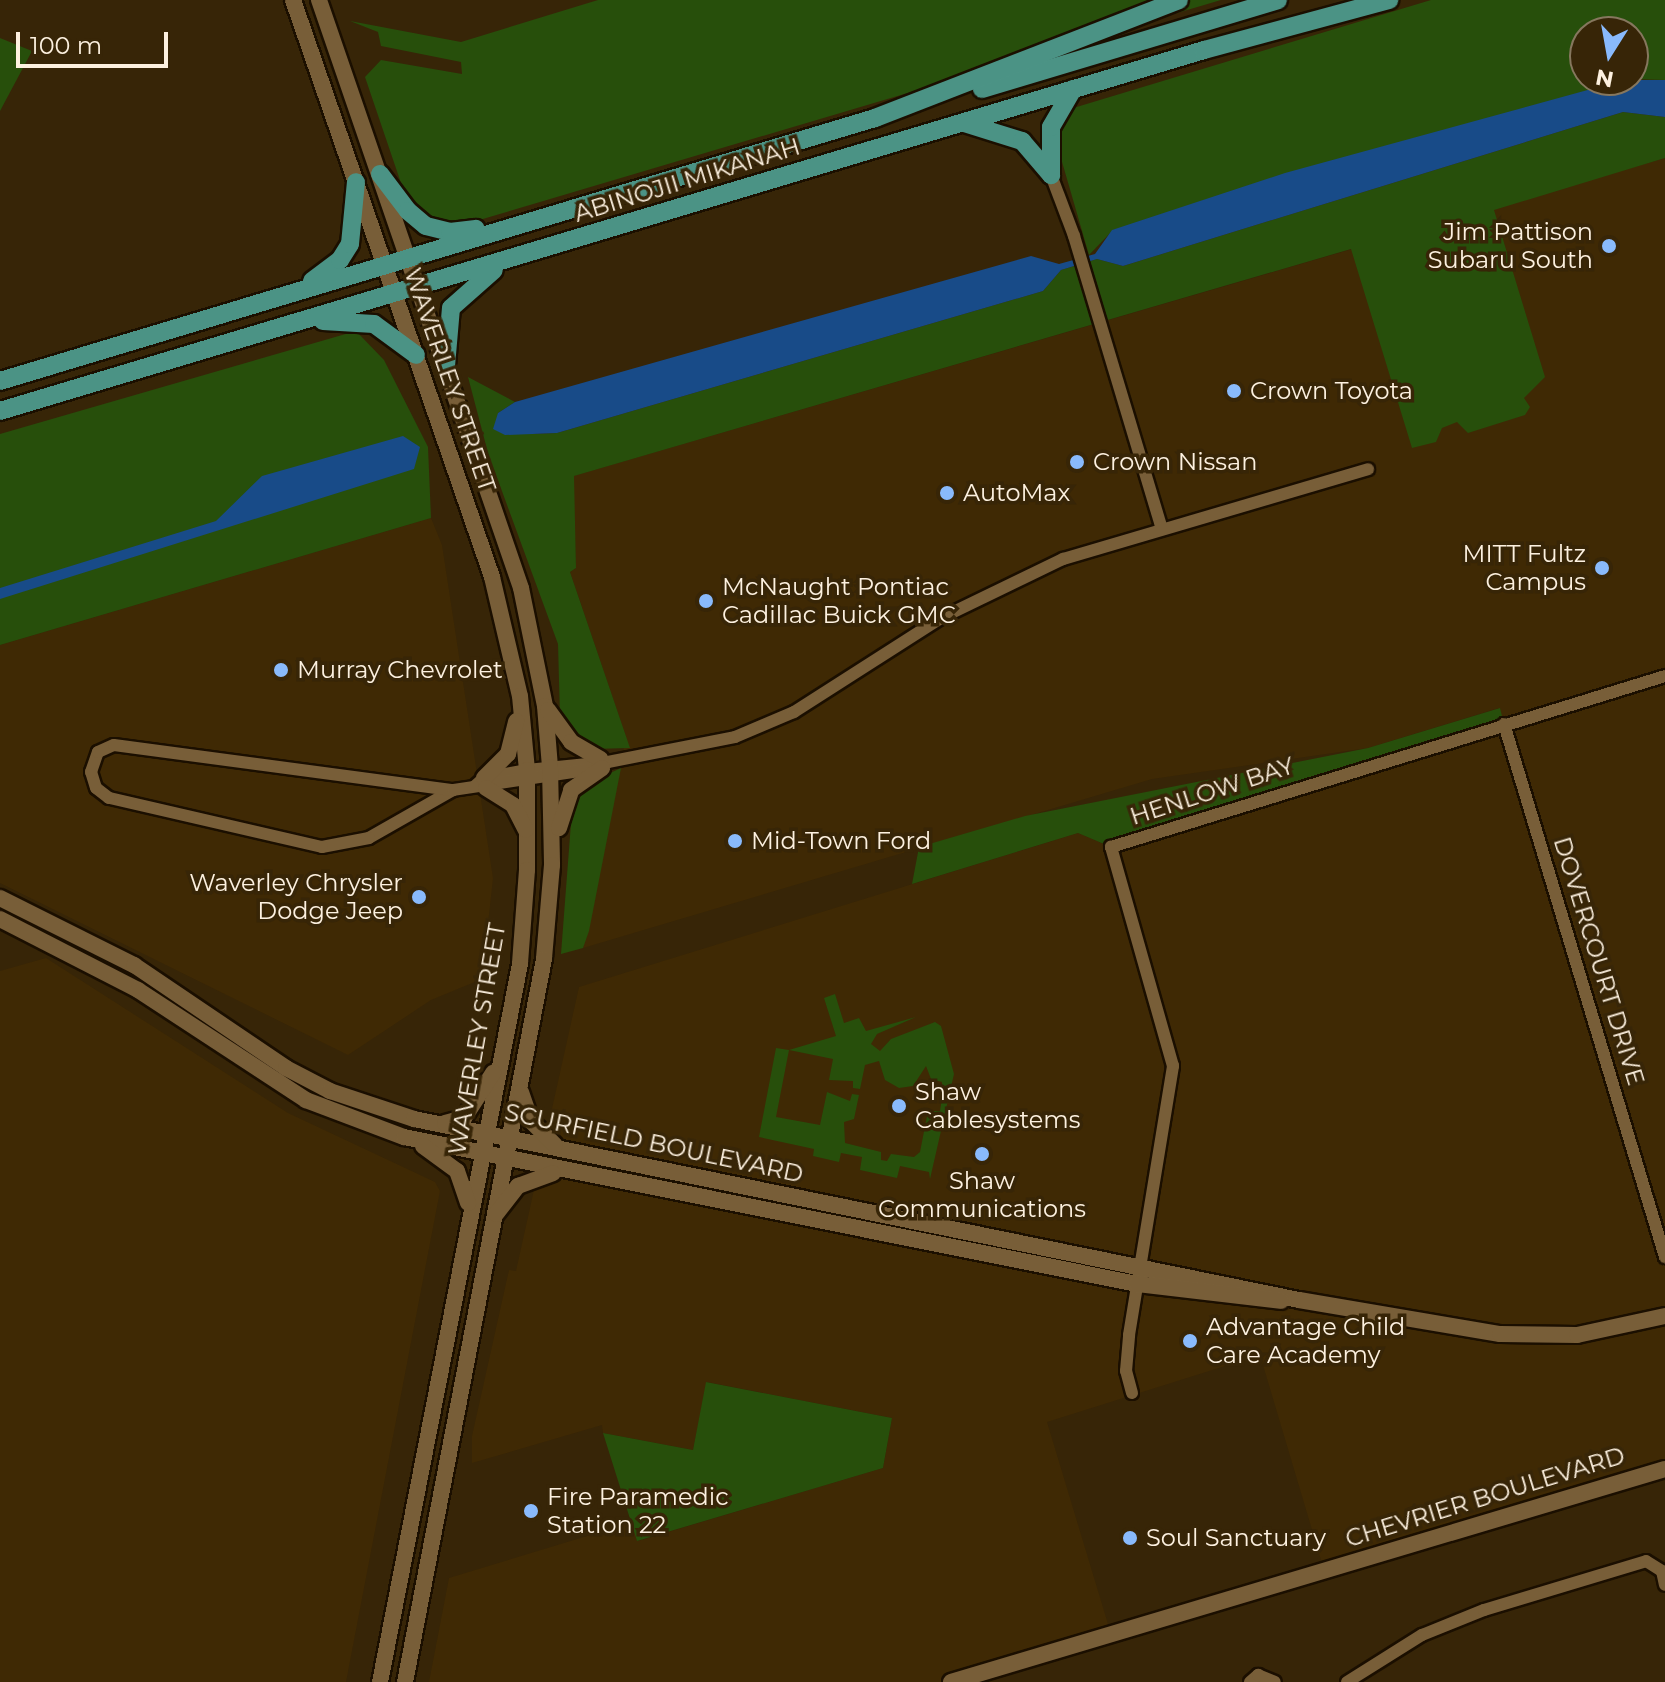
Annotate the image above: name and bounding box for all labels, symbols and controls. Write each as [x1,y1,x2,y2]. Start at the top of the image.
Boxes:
scale bar [20,16,172,66]
north arrow [1569,16,1649,96]
text: 100 m [30,31,102,60]
text: N [1593,63,1616,93]
street label: ABINOJII MIKANAH [571,132,803,228]
place label: Jim Pattison Subaru South [1428,218,1593,274]
marker: Jim Pattison Subaru South [1600,237,1618,255]
street label: WAVERLEY STREET [398,264,502,496]
place label: Crown Toyota [1250,377,1413,405]
marker: Crown Toyota [1225,382,1243,400]
place label: Crown Nissan [1093,448,1257,476]
marker: Crown Nissan [1068,453,1086,471]
place label: AutoMax [963,479,1070,507]
marker: AutoMax [938,484,956,502]
place label: MITT Fultz Campus [1463,540,1586,596]
marker: MITT Fultz Campus [1593,559,1611,577]
place label: McNaught Pontiac Cadillac Buick GMC [722,573,956,629]
marker: McNaught Pontiac Cadillac Buick GMC [697,592,715,610]
place label: Murray Chevrolet [297,656,503,684]
marker: Murray Chevrolet [272,661,290,679]
street label: HENLOW BAY [1126,751,1298,831]
place label: Mid-Town Ford [751,827,931,855]
marker: Mid-Town Ford [726,832,744,850]
street label: DOVERCOURT DRIVE [1547,833,1651,1089]
place label: Waverley Chrysler Dodge Jeep [189,869,403,925]
marker: Waverley Chrysler Dodge Jeep [410,888,428,906]
street label: WAVERLEY STREET [442,921,512,1157]
place label: Shaw Cablesystems [915,1078,1080,1134]
street label: SCURFIELD BOULEVARD [502,1097,806,1189]
marker: Shaw Cablesystems [890,1097,908,1115]
marker: Shaw Communications [973,1145,991,1163]
place label: Shaw Communications [878,1167,1086,1223]
place label: Advantage Child Care Academy [1206,1313,1405,1369]
marker: Advantage Child Care Academy [1181,1332,1199,1350]
street label: CHEVRIER BOULEVARD [1342,1441,1628,1553]
place label: Fire Paramedic Station 22 [547,1483,729,1539]
marker: Fire Paramedic Station 22 [522,1502,540,1520]
place label: Soul Sanctuary [1146,1524,1326,1552]
marker: Soul Sanctuary [1121,1529,1139,1547]

